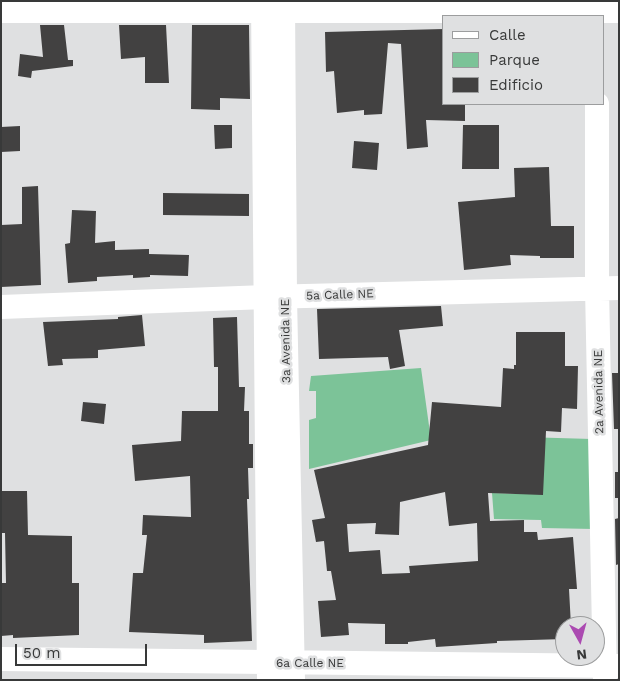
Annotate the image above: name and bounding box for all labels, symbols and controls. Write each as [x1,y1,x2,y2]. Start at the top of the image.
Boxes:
legend [442,15,605,105]
text: Calle [489,26,526,44]
text: Parque [489,51,540,69]
text: Edificio [489,76,543,94]
street label: 5a Calle NE [306,287,374,303]
street label: 3a Avenida NE [278,299,294,383]
street label: 2a Avenida NE [591,350,607,434]
north arrow [555,616,605,666]
scale bar [18,634,150,666]
text: 50 m [23,644,60,662]
text: N [576,646,588,663]
street label: 6a Calle NE [276,656,344,670]

